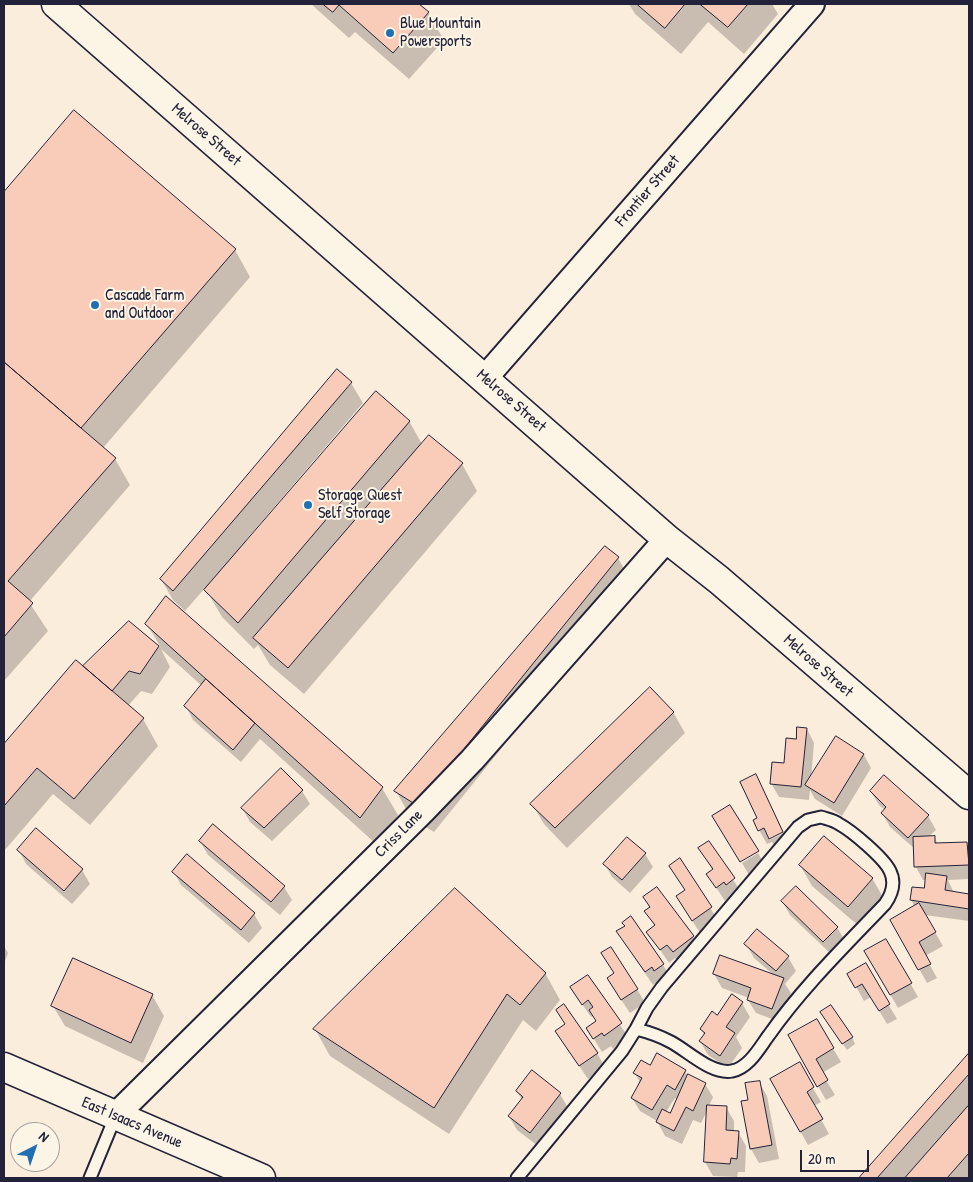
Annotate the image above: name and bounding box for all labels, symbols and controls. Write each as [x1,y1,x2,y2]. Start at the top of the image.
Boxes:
place label: Blue Mountain Powersports [400,14,481,52]
marker: Blue Mountain Powersports [384,27,396,39]
street label: Melrose Street [167,99,245,171]
street label: Frontier Street [612,151,684,231]
place label: Cascade Farm and Outdoor [105,286,184,324]
marker: Cascade Farm and Outdoor [89,299,101,311]
street label: Melrose Street [472,365,550,437]
place label: Storage Quest Self Storage [318,486,402,524]
marker: Storage Quest Self Storage [302,499,314,511]
street label: Melrose Street [779,630,857,702]
street label: Criss Lane [371,806,427,862]
street label: East Isaacs Avenue [79,1093,185,1153]
north arrow [10,1122,60,1172]
text: N [35,1126,54,1146]
scale bar [803,1140,872,1172]
text: 20 m [808,1148,835,1169]

